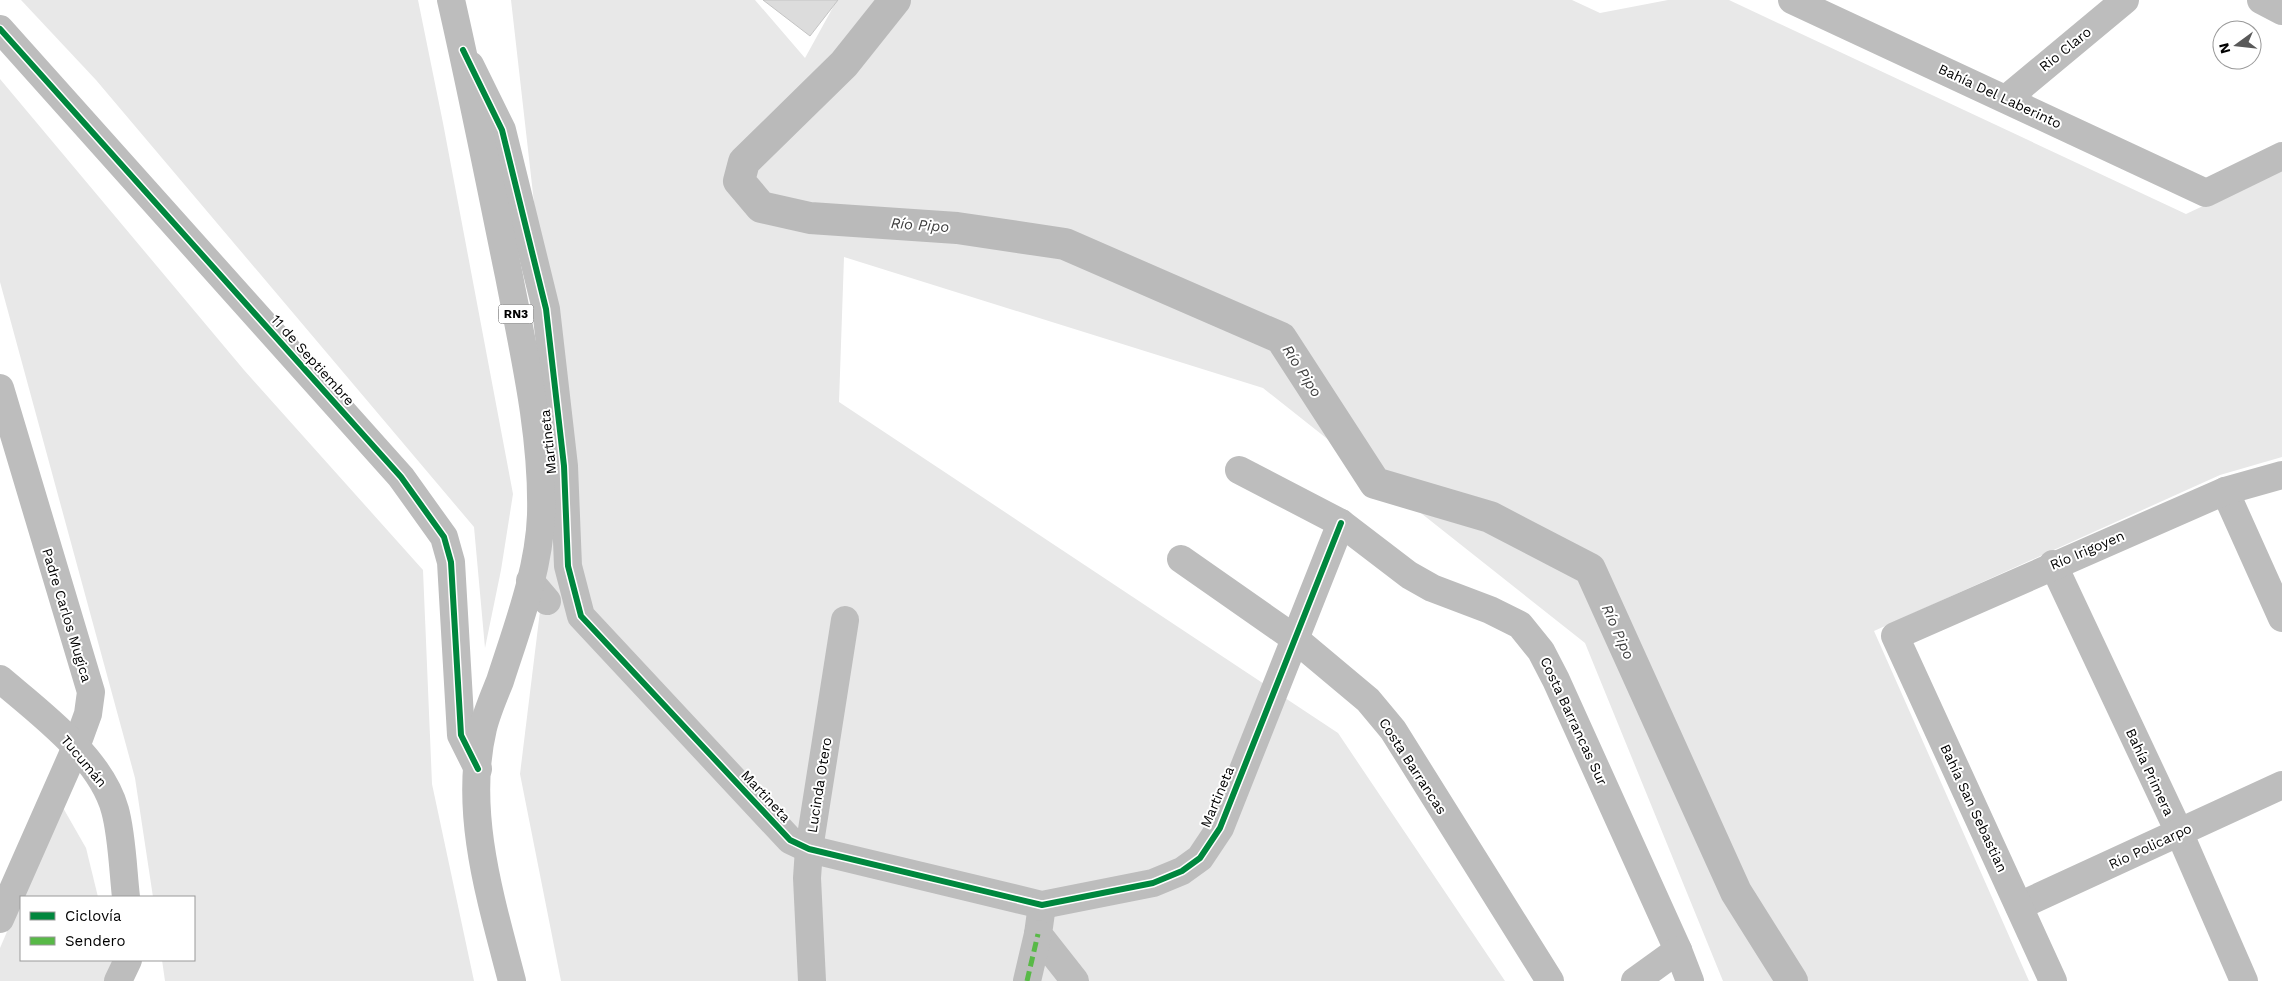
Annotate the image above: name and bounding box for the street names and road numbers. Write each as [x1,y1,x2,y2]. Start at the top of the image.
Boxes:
street label: Rio Claro [2036,23,2094,75]
street label: Bahía Del Laberinto [1936,60,2064,132]
road number: RN3 [498,304,534,324]
street label: 11 de Septiembre [268,311,358,409]
street label: Martineta [537,409,559,475]
street label: Río Irigoyen [2047,527,2127,573]
street label: Padre Carlos Mugica [39,546,95,684]
street label: Costa Barrancas Sur [1537,654,1611,788]
street label: Costa Barrancas [1376,715,1450,817]
street label: Bahía Primera [2123,726,2177,818]
street label: Tucumán [58,732,110,790]
street label: Lucinda Otero [804,736,834,834]
street label: Bahía San Sebastian [1937,741,2011,875]
street label: Martineta [1197,764,1237,830]
street label: Martineta [738,767,794,825]
street label: Río Policarpo [2106,820,2194,872]

